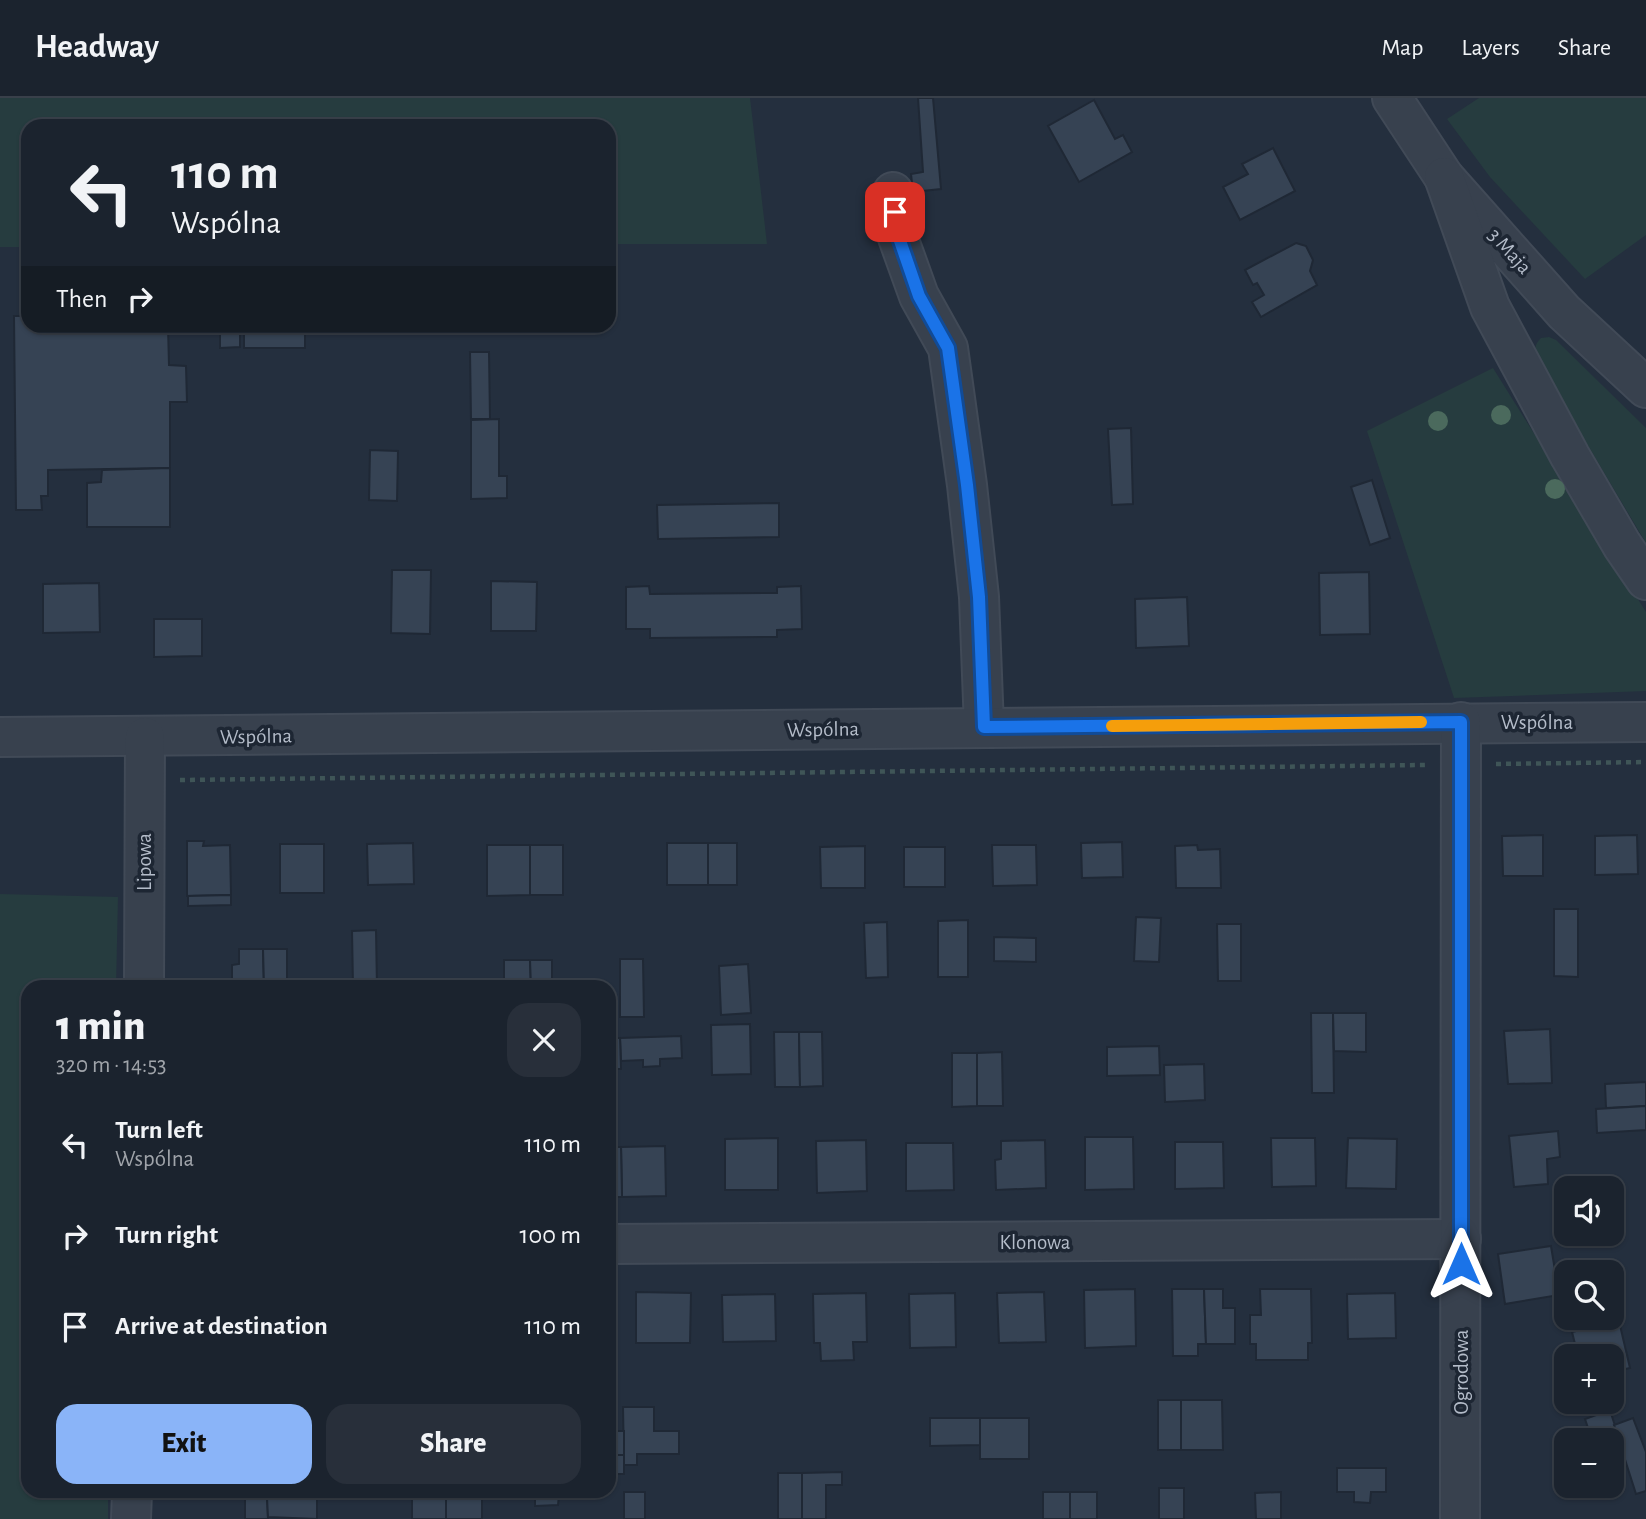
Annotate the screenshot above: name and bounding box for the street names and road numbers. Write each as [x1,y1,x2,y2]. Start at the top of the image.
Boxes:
street label: 3 Maja [1484,224,1536,278]
street label: Wspólna [1501,712,1573,733]
street label: Wspólna [787,718,860,741]
street label: Wspólna [220,725,293,748]
street label: Lipowa [134,833,155,891]
street label: Klonowa [999,1232,1071,1253]
street label: Ogrodowa [1451,1329,1472,1415]

